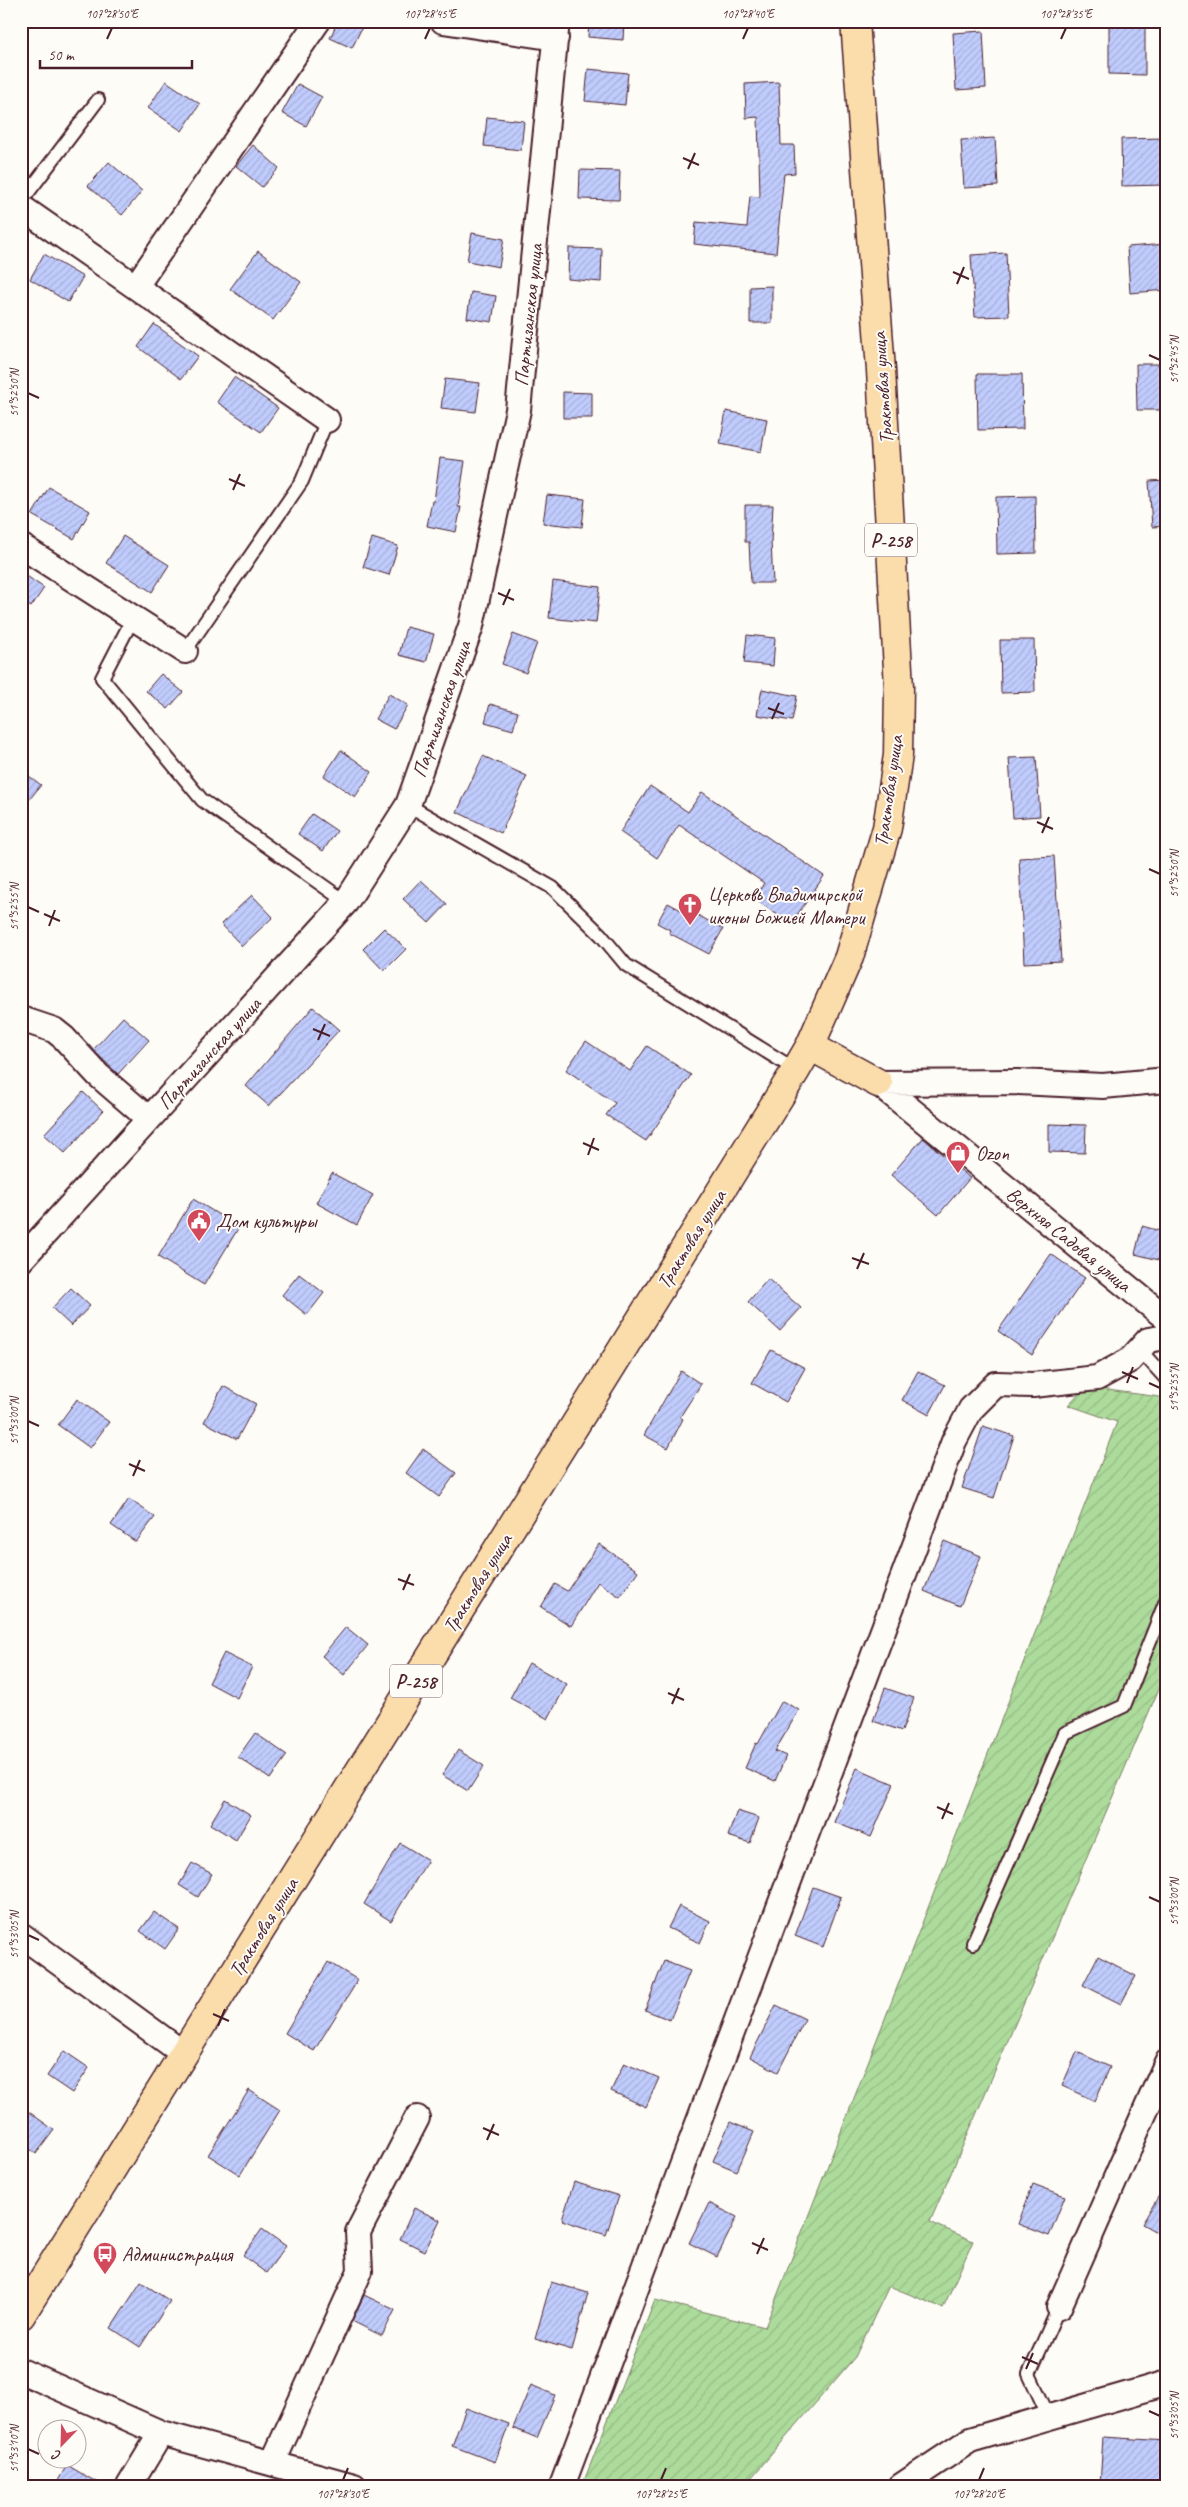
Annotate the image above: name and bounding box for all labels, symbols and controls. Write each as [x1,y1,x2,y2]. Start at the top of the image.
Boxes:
text: 107°28'50"E [86,6,140,22]
text: 107°28'45"E [404,6,458,22]
text: 107°28'40"E [722,6,776,22]
text: 107°28'35"E [1040,6,1094,22]
scale bar [40,38,192,70]
text: 50 m [48,46,75,65]
street label: Партизанская улица [509,241,549,387]
street label: Трактовая улица [866,330,899,445]
text: 51°52'45"N [1166,335,1182,384]
text: 51°52'50"N [6,368,22,417]
road number: Р-258 [865,524,917,556]
street label: Партизанская улица [406,636,477,781]
street label: Трактовая улица [868,732,909,848]
text: 51°52'50"N [1166,849,1182,898]
text: 51°52'55"N [6,882,22,931]
place label: Церковь Владимирской иконы Божией Матери [708,882,866,930]
church icon: Церковь Владимирской иконы Божией Матери [677,892,703,926]
street label: Партизанская улица [152,990,268,1115]
shop icon: Ozon [945,1140,971,1174]
place label: Ozon [976,1141,1010,1166]
street label: Верхняя Садовая улица [1001,1181,1137,1298]
street label: Трактовая улица [651,1184,732,1294]
public building icon: Дом культуры [186,1208,212,1242]
place label: Дом культуры [216,1209,318,1234]
text: 51°52'55"N [1166,1363,1182,1412]
text: 51°53'00"N [6,1396,22,1445]
street label: Трактовая улица [437,1528,518,1638]
road number: Р-258 [390,1664,442,1698]
street label: Трактовая улица [223,1872,304,1982]
text: 51°53'00"N [1166,1877,1182,1926]
text: 51°53'05"N [6,1910,22,1959]
bus stop icon: Администрация [92,2241,118,2275]
place label: Администрация [122,2242,234,2267]
text: 51°53'05"N [1166,2391,1182,2440]
north arrow [38,2420,88,2470]
text: 51°53'10"N [6,2424,22,2473]
text: С [49,2446,64,2465]
text: 107°28'30"E [317,2486,371,2502]
text: 107°28'25"E [635,2486,689,2502]
text: 107°28'20"E [953,2486,1007,2502]

